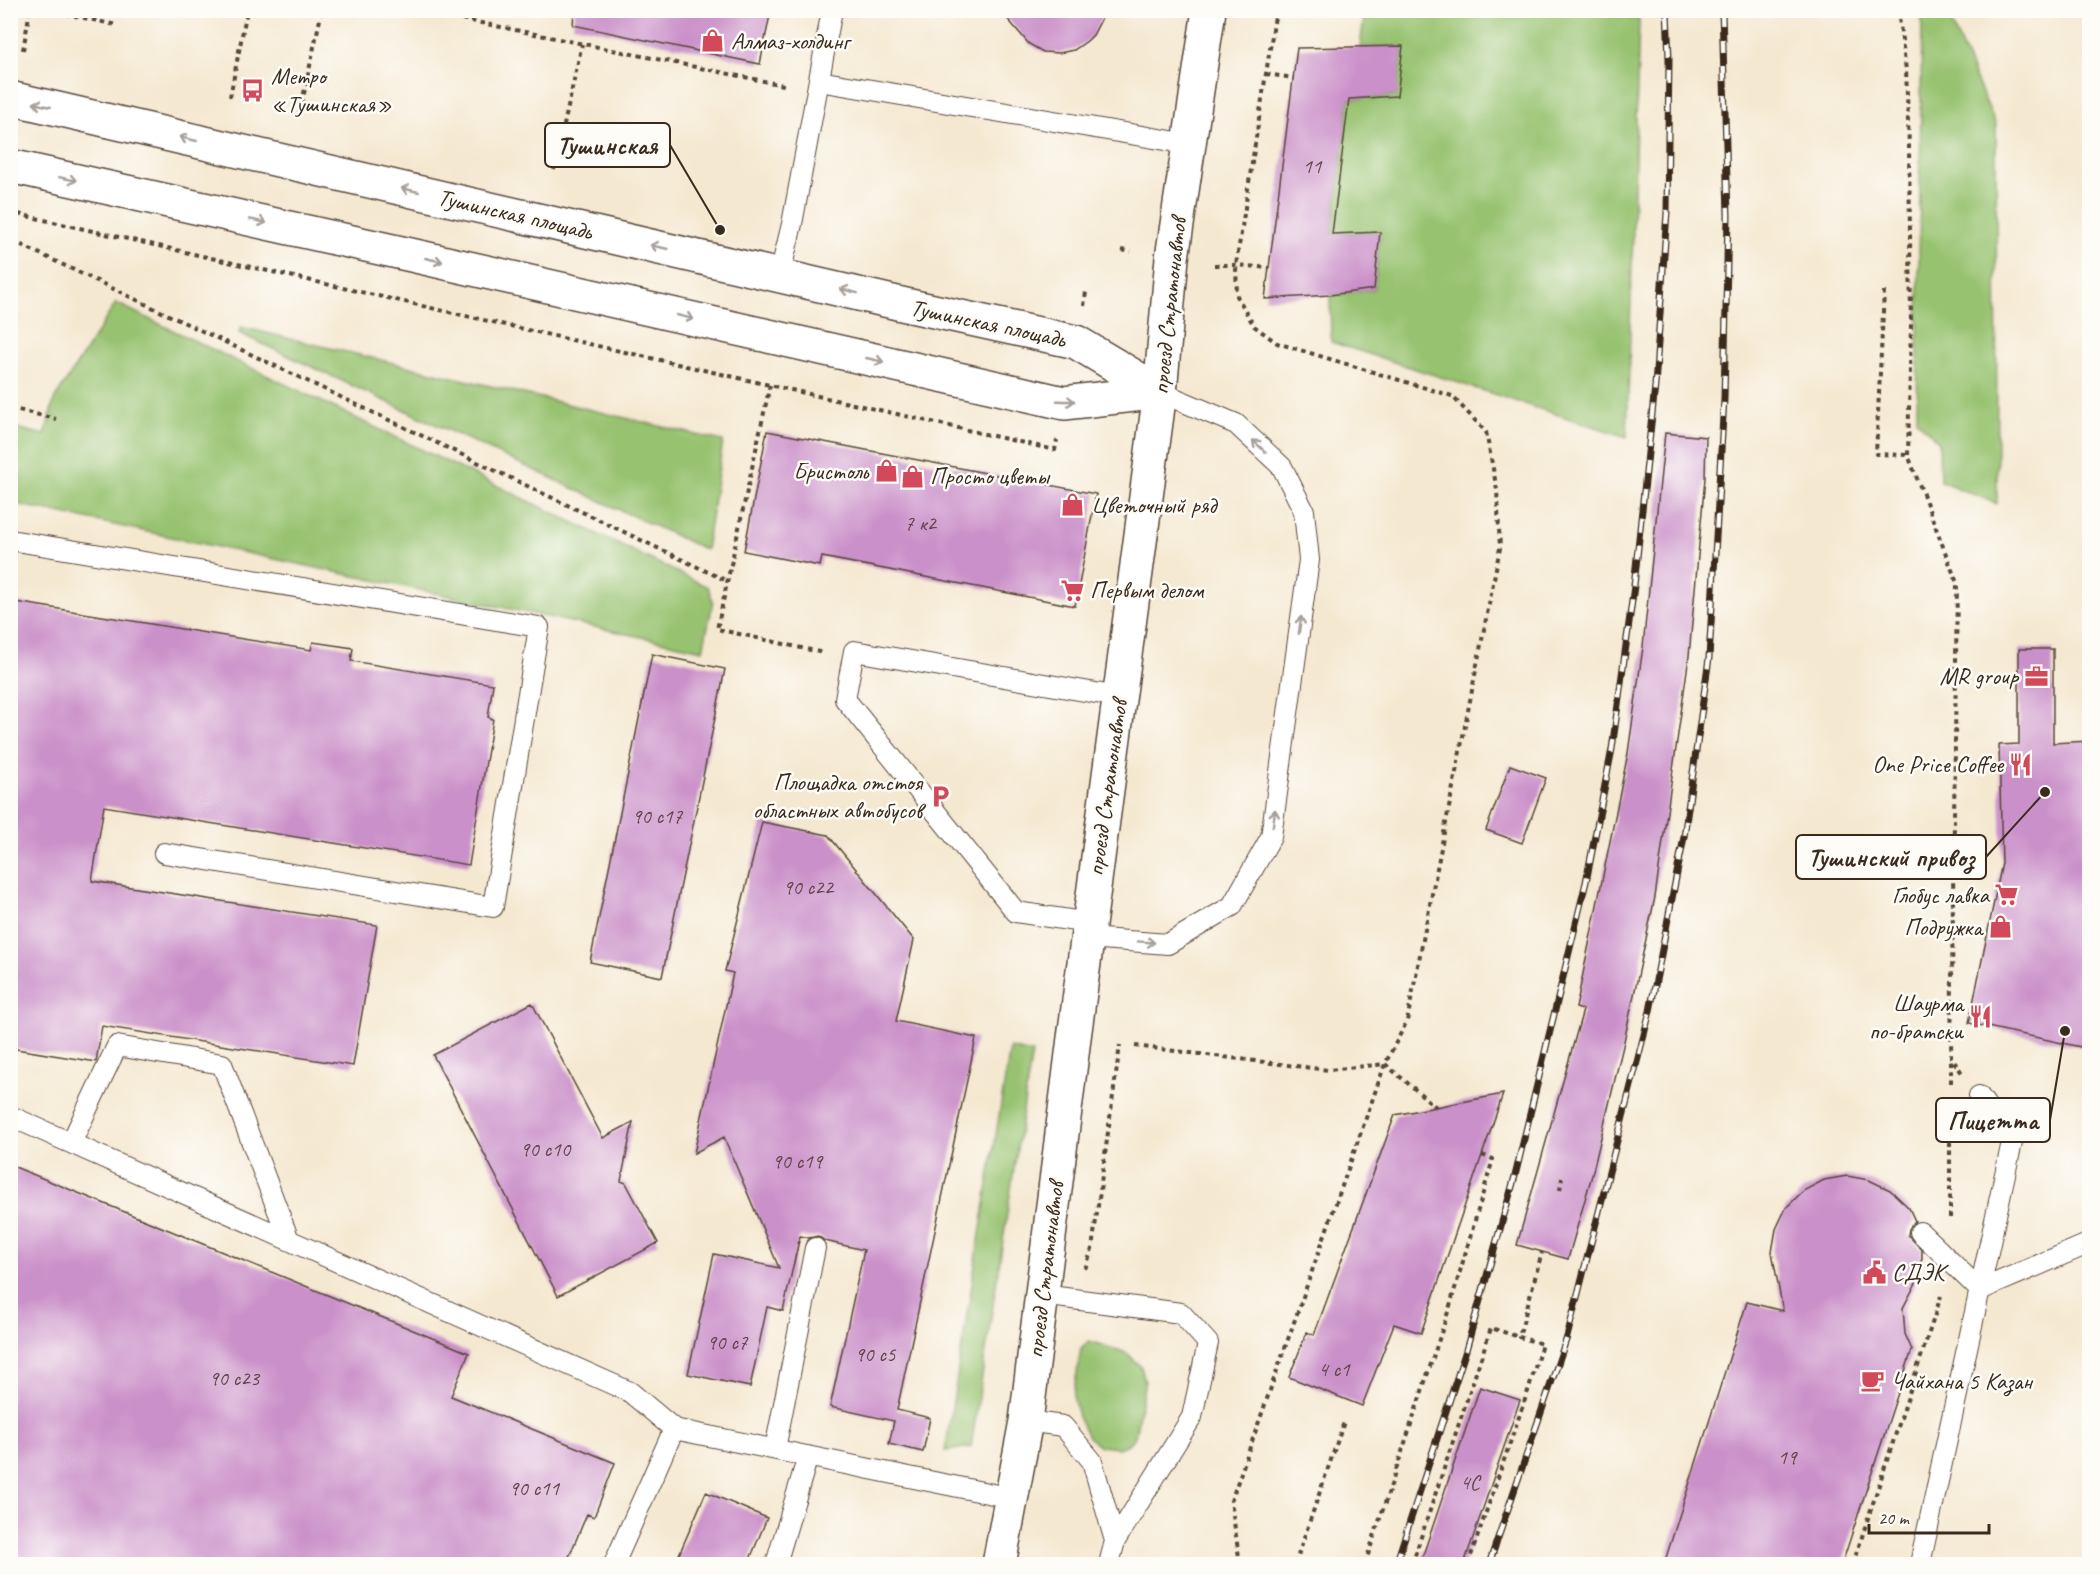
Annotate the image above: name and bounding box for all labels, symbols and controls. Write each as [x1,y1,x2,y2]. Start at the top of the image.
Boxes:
place label: Алмаз-холдинг [731,26,852,56]
shop icon: Алмаз-холдинг [700,28,726,54]
place label: Метро «Тушинская» [271,61,392,119]
bus stop icon: Метро «Тушинская» [240,77,266,103]
one-way arrow [33,99,52,111]
callout: Тушинская [545,123,670,167]
text: Тушинская [557,129,659,162]
one-way arrow [179,133,198,145]
house number: 11 [1303,153,1323,179]
one-way arrow [57,174,77,185]
street label: Тушинская площадь [435,182,597,247]
one-way arrow [401,184,420,195]
street label: проезд Стратонавтов [1145,212,1194,396]
one-way arrow [248,215,267,227]
one-way arrow [650,240,669,252]
one-way arrow [424,254,443,266]
one-way arrow [840,285,859,297]
street label: Тушинская площадь [908,292,1070,354]
one-way arrow [675,311,694,323]
one-way arrow [865,355,885,366]
one-way arrow [1055,396,1075,407]
one-way arrow [1252,439,1267,453]
place label: Бристоль [793,456,870,486]
shop icon: Бристоль [873,458,899,484]
place label: Просто цветы [930,461,1051,491]
shop icon: Просто цветы [899,463,925,489]
place label: Цветочный ряд [1091,490,1218,520]
shop icon: Цветочный ряд [1060,492,1086,518]
house number: 7 к2 [904,510,937,536]
place label: Первым делом [1090,575,1205,605]
supermarket icon: Первым делом [1059,577,1085,603]
one-way arrow [1295,615,1306,635]
place label: MR group [1939,661,2020,691]
office icon: MR group [2023,663,2049,689]
street label: проезд Стратонавтов [1080,694,1135,878]
place label: One Price Coffee [1872,749,2005,779]
restaurant icon: One Price Coffee [2008,751,2034,777]
place label: Площадка отстоя областных автобусов [753,767,927,825]
parking icon: Площадка отстоя областных автобусов [927,783,953,809]
house number: 90 с17 [632,803,684,829]
one-way arrow [1268,808,1279,828]
callout: Тушинский привоз [1796,835,1986,879]
text: Тушинский привоз [1808,841,1977,874]
house number: 90 с22 [783,874,835,900]
place label: Глобус лавка [1892,880,1991,910]
supermarket icon: Глобус лавка [1994,882,2020,908]
place label: Подружка [1904,912,1984,942]
shop icon: Подружка [1987,914,2013,940]
one-way arrow [1135,937,1155,948]
place label: Шаурма по-братски [1869,988,1965,1046]
restaurant icon: Шаурма по-братски [1968,1004,1994,1030]
callout: Пицетта [1936,1098,2050,1142]
text: Пицетта [1948,1104,2041,1137]
house number: 90 с10 [520,1136,572,1162]
house number: 90 с19 [772,1148,824,1174]
street label: проезд Стратонавтов [1019,1176,1071,1360]
place label: СДЭК [1892,1257,1950,1287]
public building icon: СДЭК [1861,1259,1887,1285]
house number: 90 с7 [707,1329,749,1355]
house number: 90 с5 [855,1341,897,1367]
house number: 4 с1 [1318,1356,1351,1382]
house number: 90 с23 [209,1365,261,1391]
place label: Чайхана 5 Казан [1891,1366,2033,1397]
cafe icon: Чайхана 5 Казан [1860,1368,1886,1394]
house number: 19 [1778,1444,1798,1470]
house number: 4С [1460,1469,1482,1495]
house number: 90 с11 [509,1475,561,1501]
scale bar [1869,1497,1989,1535]
text: 20 m [1878,1507,1911,1529]

